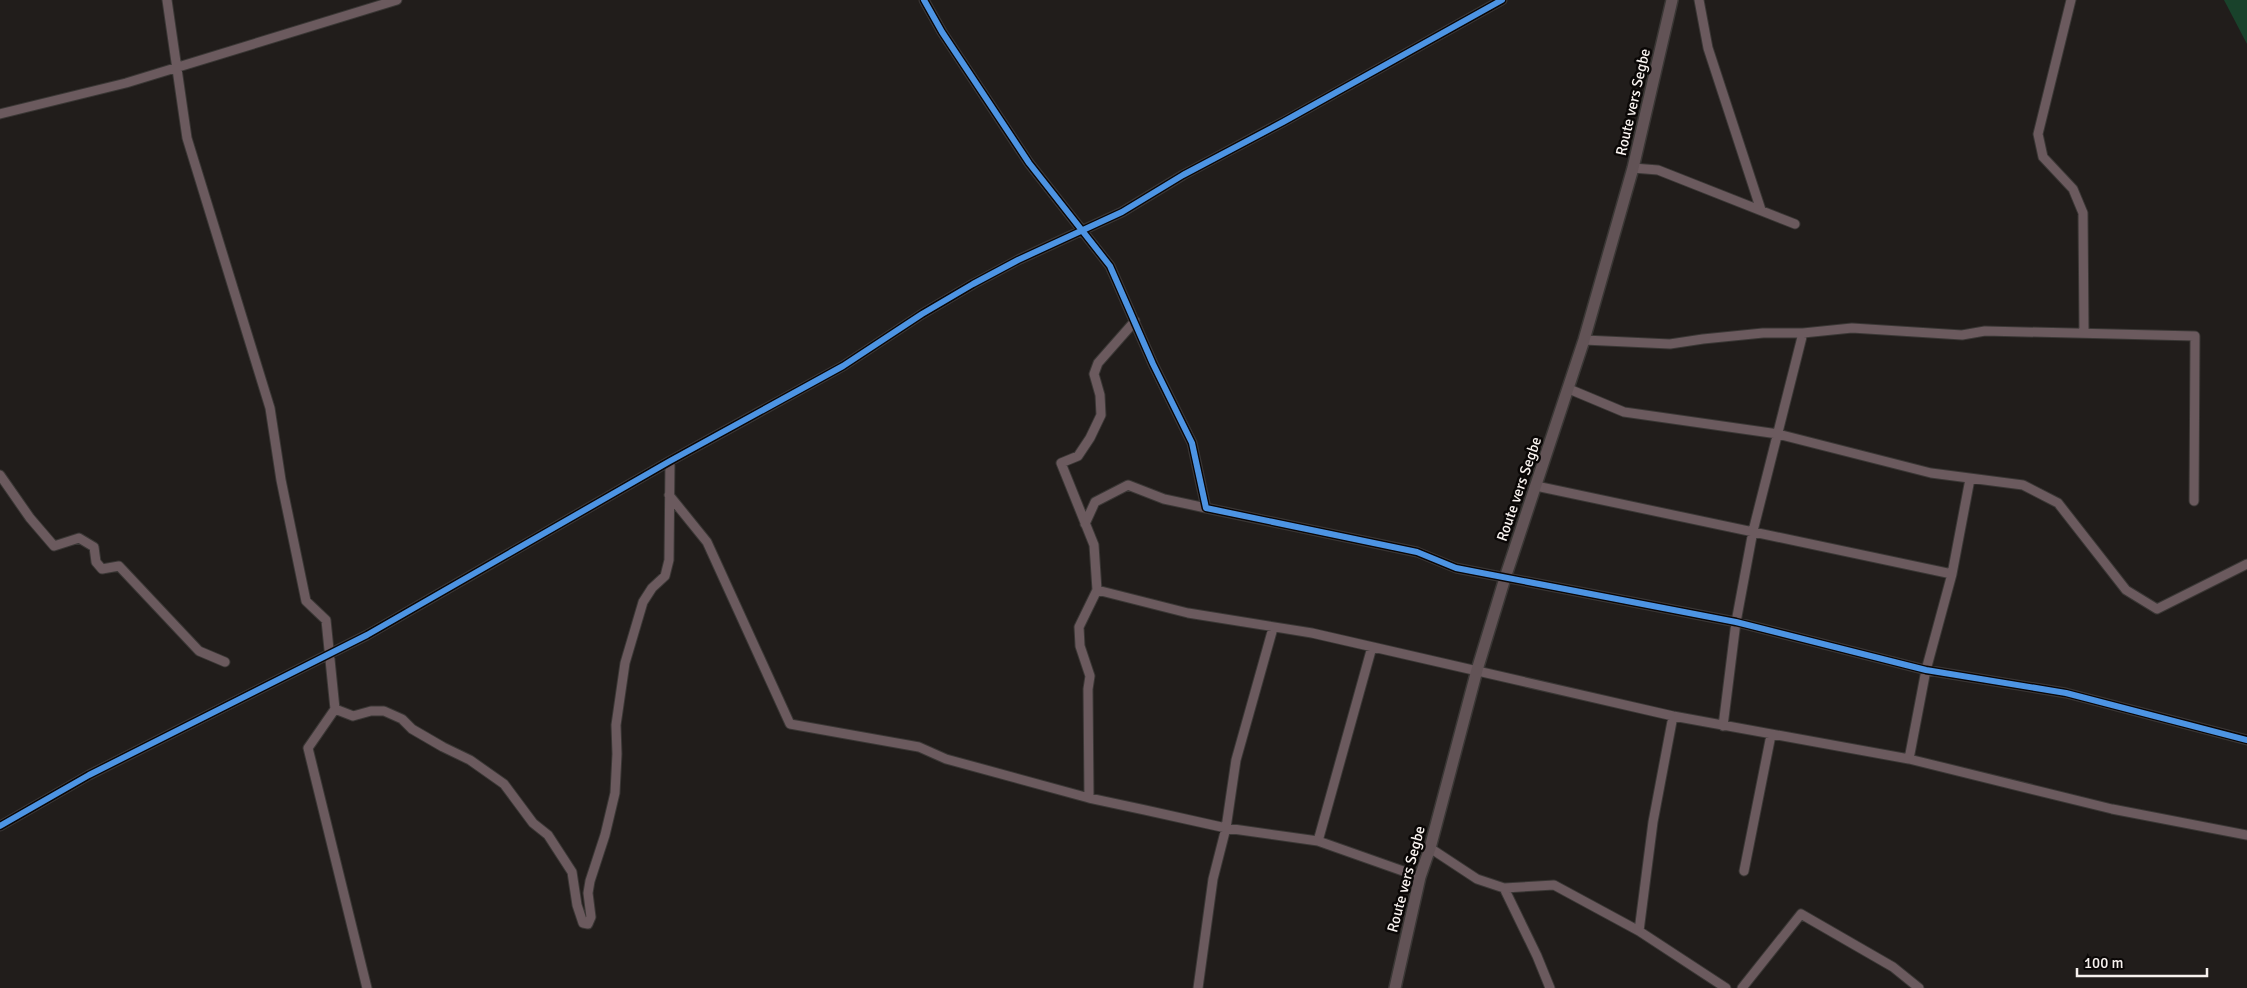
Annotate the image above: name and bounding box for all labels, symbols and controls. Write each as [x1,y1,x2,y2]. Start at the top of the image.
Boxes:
street label: Route vers Segbe [1612,47,1654,157]
street label: Route vers Segbe [1493,434,1545,544]
street label: Route vers Segbe [1383,824,1429,934]
scale bar [2077,946,2207,978]
text: 100 m [2084,954,2124,972]

